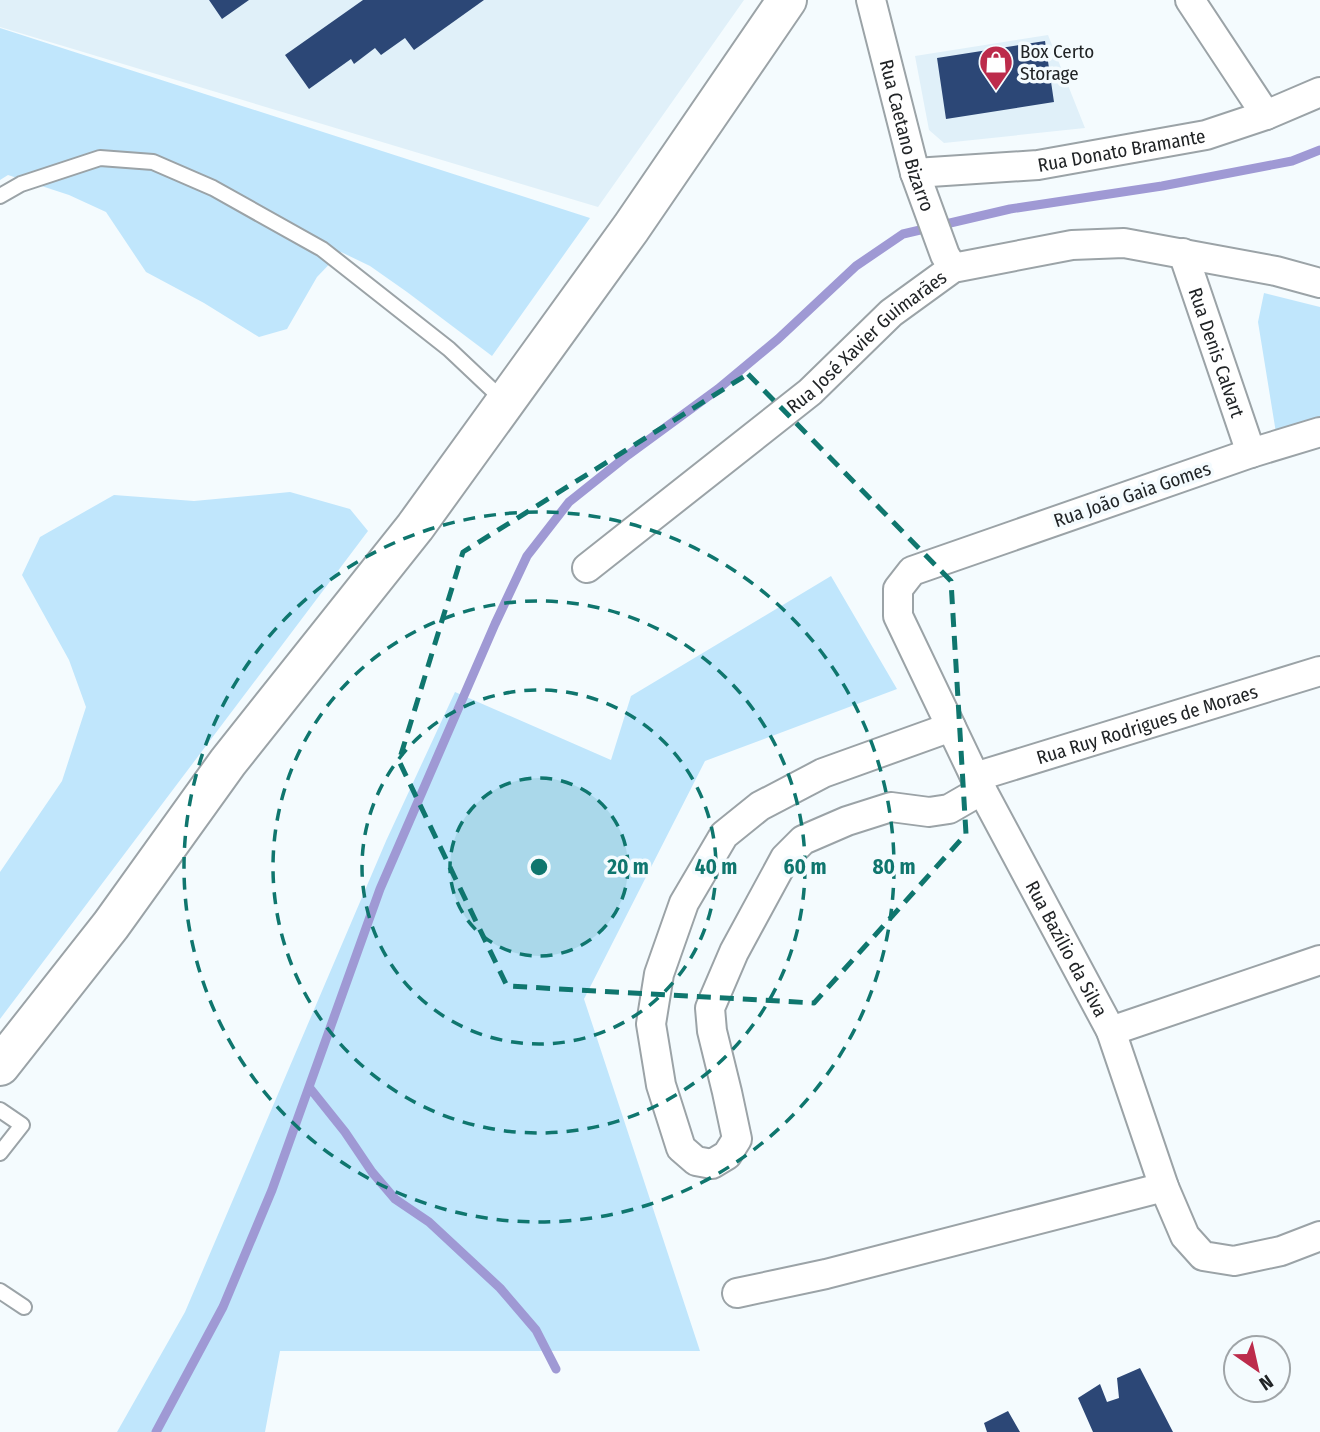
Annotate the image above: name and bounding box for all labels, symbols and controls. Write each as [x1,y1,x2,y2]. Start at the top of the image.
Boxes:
place label: Box Certo Storage [1020,40,1094,85]
shop icon: Box Certo Storage [977,43,1015,92]
street label: Rua Caetano Bizarro [875,57,939,215]
street label: Rua Donato Bramante [1036,124,1207,177]
street label: Rua José Xavier Guimarães [782,266,951,418]
street label: Rua Denis Calvart [1184,285,1249,421]
street label: Rua João Gaia Gomes [1051,457,1214,532]
street label: Rua Ruy Rodrigues de Moraes [1034,680,1261,769]
text: 20 m [606,854,649,880]
text: 40 m [695,854,737,880]
text: 60 m [784,854,826,880]
text: 80 m [873,854,915,880]
centre of rings [527,855,551,879]
street label: Rua Bazílio da Silva [1021,877,1112,1021]
north arrow [1222,1334,1292,1404]
text: N [1255,1370,1277,1395]

